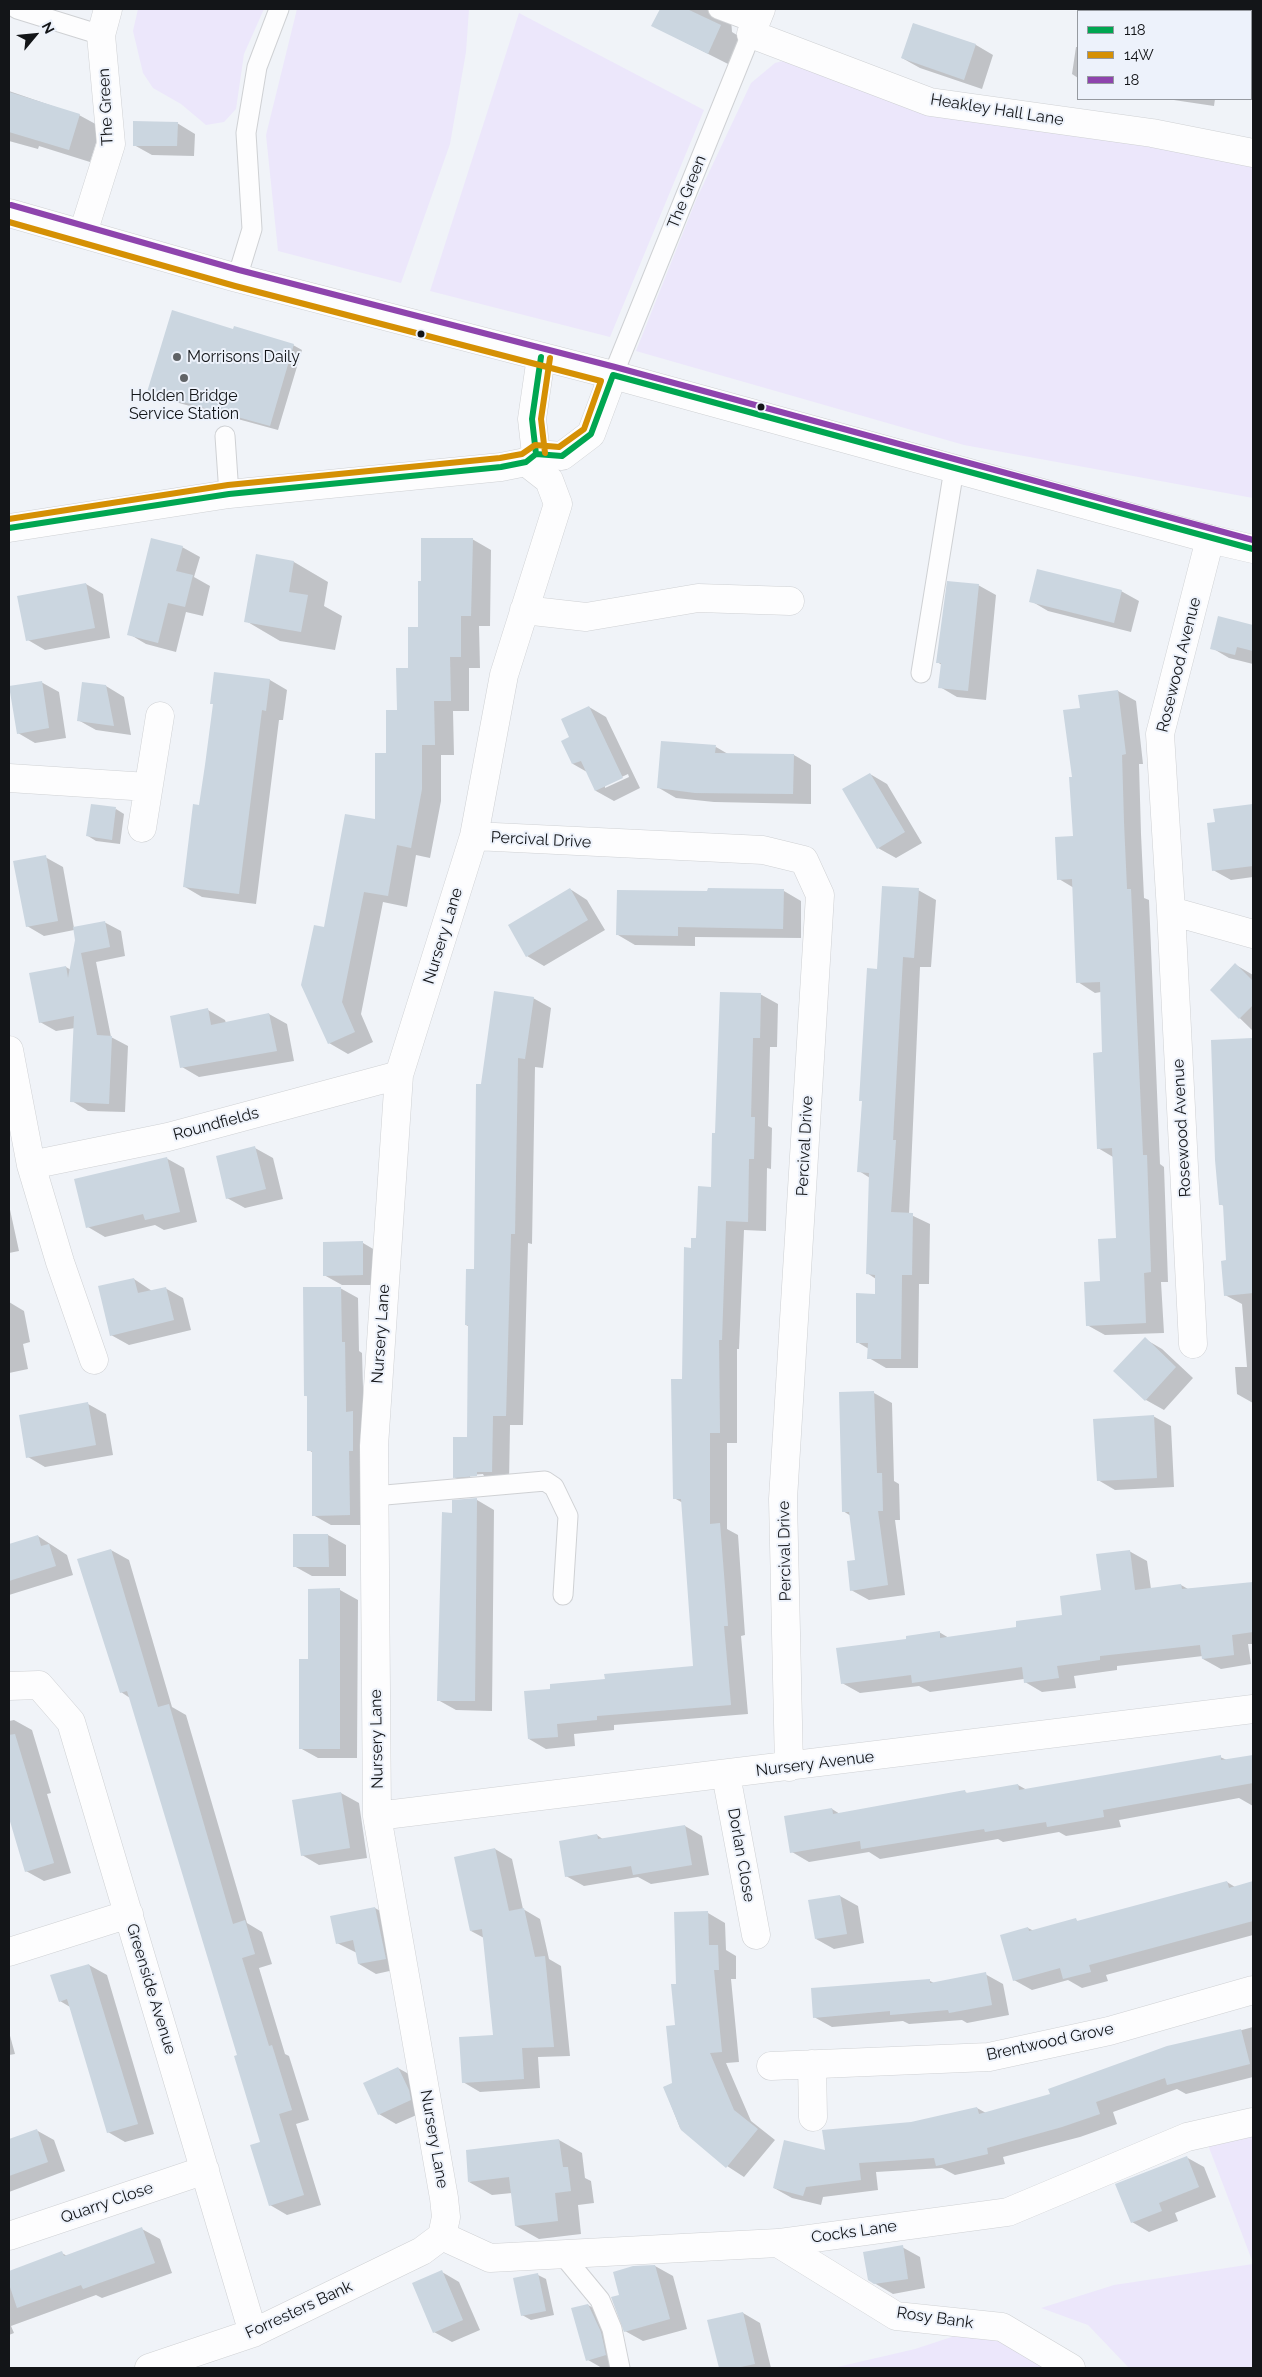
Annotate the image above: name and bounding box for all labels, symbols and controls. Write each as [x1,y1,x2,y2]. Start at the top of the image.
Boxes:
north arrow [10,10,60,60]
legend [1077,10,1252,100]
text: N [39,19,58,36]
text: 118 [1124,21,1146,39]
text: 14W [1124,46,1154,64]
street label: The Green [94,68,118,146]
text: 18 [1124,71,1139,89]
street label: Heakley Hall Lane [929,90,1065,130]
street label: The Green [664,152,710,232]
unlabelled marker [416,329,426,339]
place label: Morrisons Daily [187,347,300,367]
marker: Morrisons Daily [171,351,183,363]
marker: Holden Bridge Service Station [178,372,190,384]
place label: Holden Bridge Service Station [129,386,239,424]
unlabelled marker [756,402,766,412]
street label: Rosewood Avenue [1153,595,1205,735]
street label: Percival Drive [490,828,592,852]
street label: Nursery Lane [419,886,467,986]
street label: Rosewood Avenue [1169,1058,1195,1198]
street label: Percival Drive [793,1095,817,1197]
street label: Roundfields [171,1103,261,1145]
street label: Nursery Lane [368,1284,394,1384]
street label: Percival Drive [775,1501,795,1601]
street label: Nursery Lane [367,1689,387,1789]
street label: Nursery Avenue [755,1747,875,1781]
street label: Dorlan Close [723,1807,759,1903]
street label: Greenside Avenue [122,1921,180,2057]
street label: Brentwood Grove [985,2019,1115,2065]
street label: Nursery Lane [416,2088,452,2190]
street label: Quarry Close [58,2178,156,2228]
street label: Cocks Lane [810,2216,898,2248]
street label: Forresters Bank [242,2277,356,2343]
street label: Rosy Bank [895,2303,975,2333]

